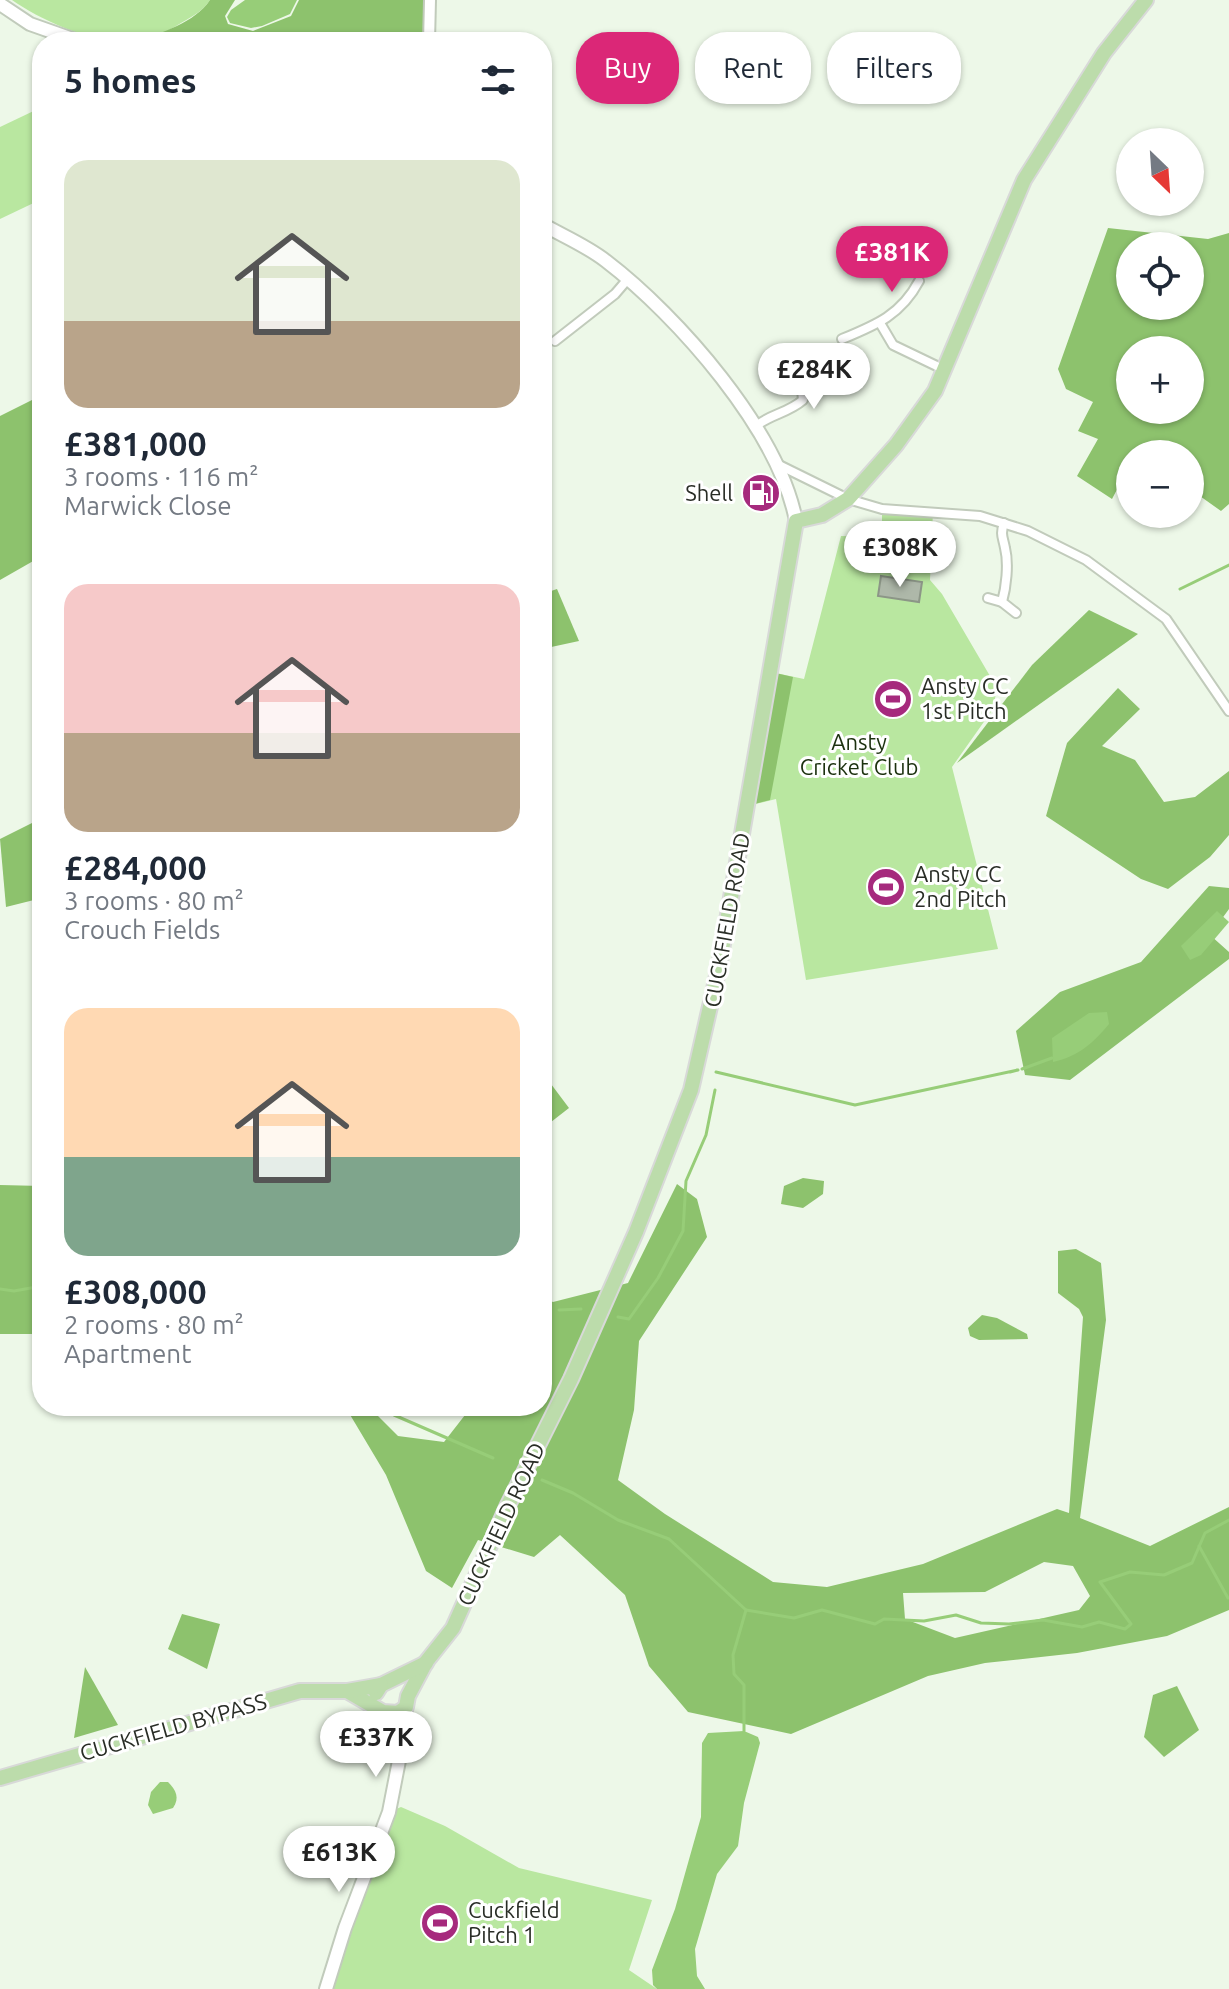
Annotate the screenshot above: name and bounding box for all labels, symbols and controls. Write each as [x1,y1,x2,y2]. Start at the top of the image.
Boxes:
chip: Buy [576,32,679,104]
chip: Rent [695,32,811,104]
chip: Filters [827,32,961,104]
icon: filters [476,58,520,102]
text: 5 homes [64,61,197,99]
north arrow [1116,128,1204,216]
map controls [1116,128,1204,528]
icon: home [220,212,364,356]
pin: £381K [836,226,948,294]
button: locate [1116,232,1204,320]
text: £381K [854,237,930,266]
button: + [1116,336,1204,424]
pin: £284K [758,343,870,411]
text: £284K [776,354,852,383]
text: £381,000 [64,424,207,462]
button: − [1116,440,1204,528]
text: 3 rooms · 116 m² [64,462,259,491]
fuel station icon: Shell [740,472,782,514]
place label: Shell [685,480,733,505]
text: Marwick Close [64,491,232,520]
pin: £308K [844,521,956,589]
text: £308K [862,532,938,561]
icon: home [220,636,364,780]
place label: Ansty CC 1st Pitch [921,673,1008,723]
sports icon: Ansty CC 1st Pitch [872,678,914,720]
park label: Ansty Cricket Club [800,729,918,779]
street label: CUCKFIELD ROAD [699,831,754,1009]
text: £284,000 [64,848,207,886]
place label: Ansty CC 2nd Pitch [914,861,1007,911]
sports icon: Ansty CC 2nd Pitch [865,866,907,908]
text: 3 rooms · 80 m² [64,886,244,915]
text: Crouch Fields [64,915,220,944]
icon: home [220,1060,364,1204]
text: £308,000 [64,1272,207,1310]
text: 2 rooms · 80 m² [64,1310,244,1339]
text: Apartment [64,1339,191,1368]
street label: CUCKFIELD ROAD [452,1438,549,1609]
street label: CUCKFIELD BYPASS [77,1688,269,1765]
pin: £337K [320,1711,432,1779]
text: £337K [338,1722,414,1751]
pin: £613K [283,1826,395,1894]
text: £613K [301,1837,377,1866]
place label: Cuckfield Pitch 1 [468,1897,560,1947]
sports icon: Cuckfield Pitch 1 [419,1902,461,1944]

